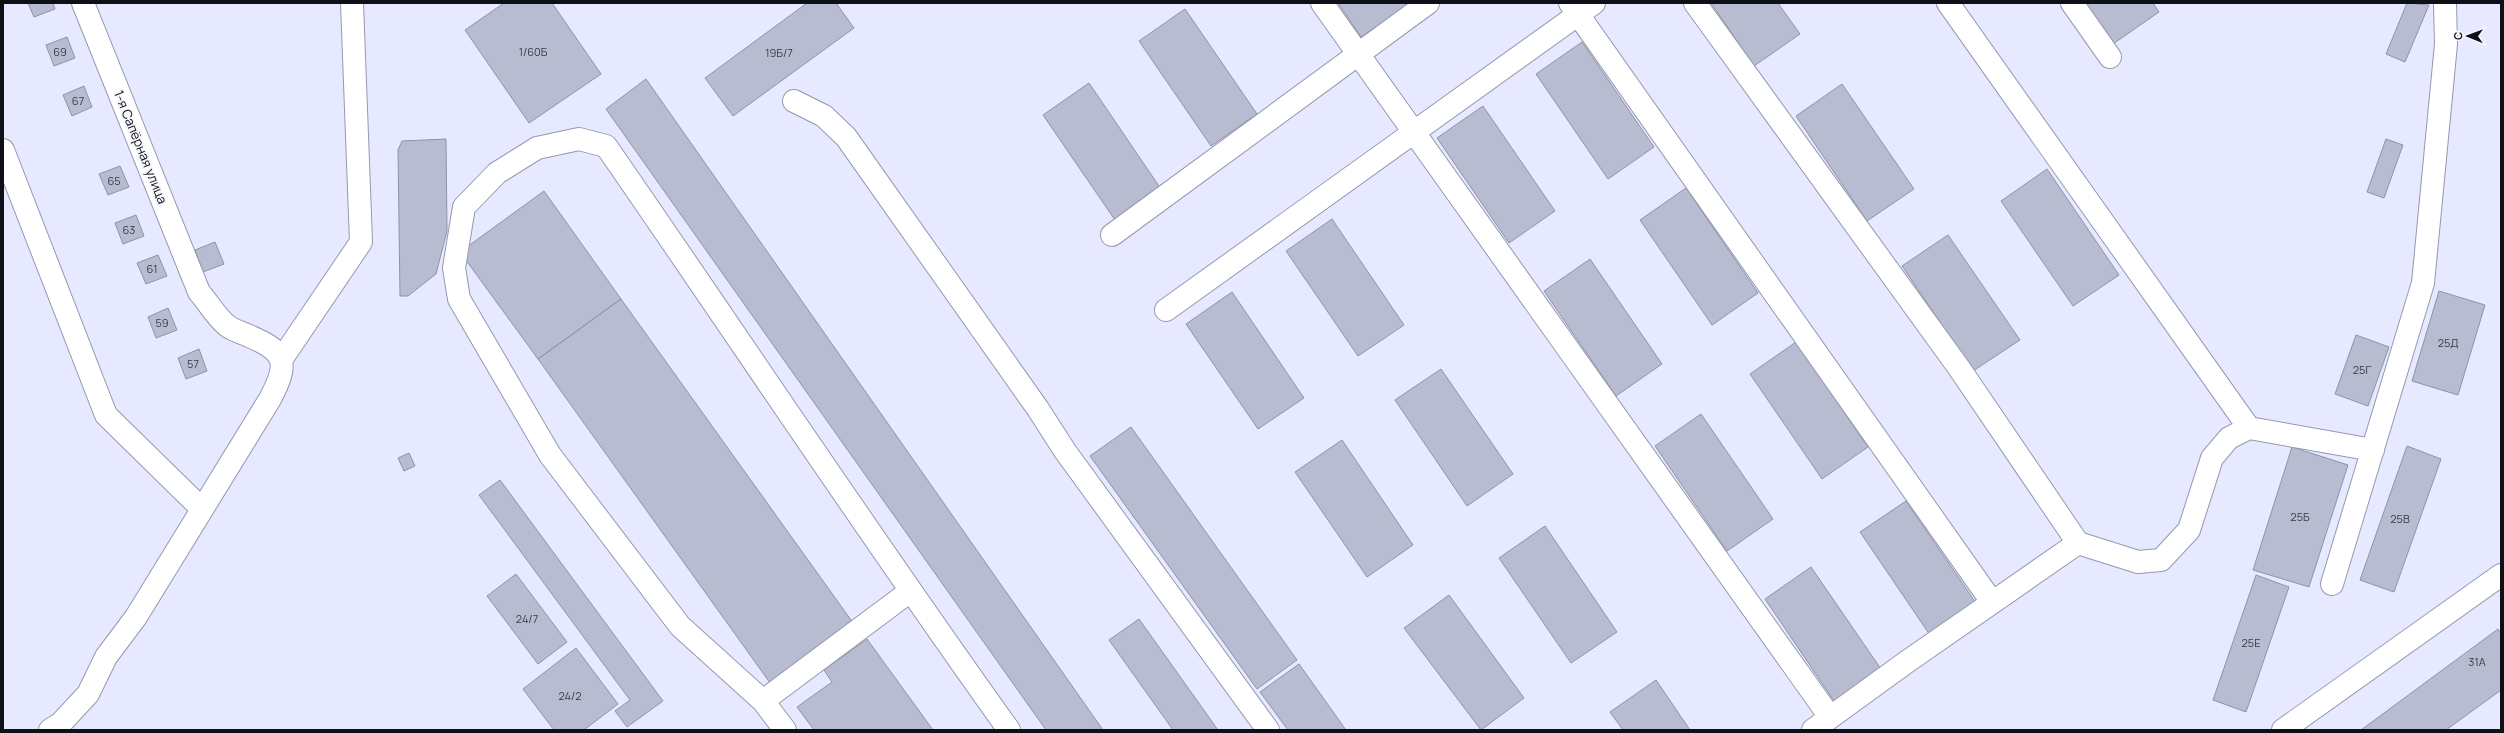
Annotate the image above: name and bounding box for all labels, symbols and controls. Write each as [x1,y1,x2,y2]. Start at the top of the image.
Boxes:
north arrow [2448,16,2488,56]
text: С [2450,32,2465,40]
house number: 69 [53,44,67,59]
house number: 1/60Б [519,44,548,59]
house number: 19Б/7 [765,45,793,60]
street label: 1-я Сапёрная улица [110,88,172,206]
house number: 67 [72,93,84,108]
house number: 65 [107,173,121,188]
house number: 63 [123,222,135,237]
house number: 61 [147,261,157,276]
house number: 59 [155,315,169,330]
house number: 25Д [2438,335,2458,350]
house number: 57 [187,356,199,371]
house number: 25Г [2353,362,2371,377]
house number: 25Б [2290,509,2310,524]
house number: 25В [2390,511,2410,526]
house number: 24/7 [516,611,538,626]
house number: 25Е [2242,635,2260,650]
house number: 31А [2468,654,2486,669]
house number: 24/2 [558,688,582,703]

